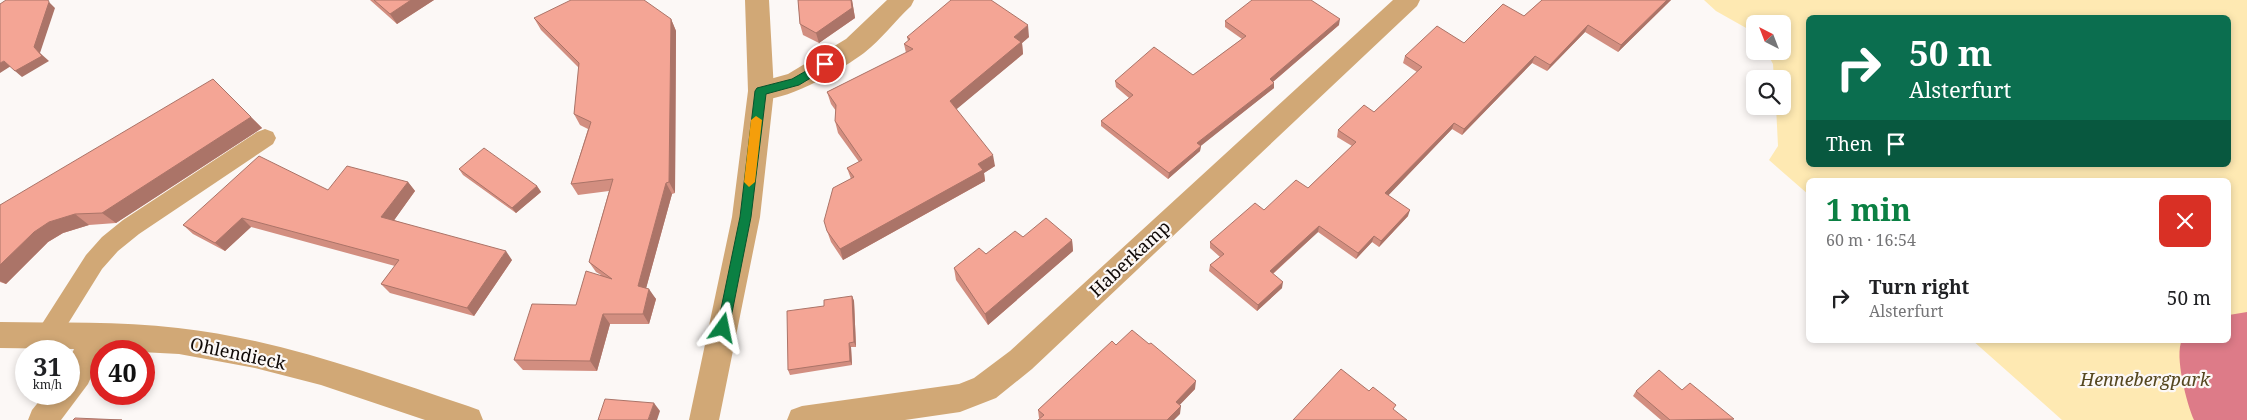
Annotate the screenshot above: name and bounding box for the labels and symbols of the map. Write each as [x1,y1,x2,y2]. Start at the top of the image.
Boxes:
north arrow [1746,15,1791,60]
pin [804,43,846,85]
street label: Haberkamp [1084,215,1175,302]
position arrow [696,301,748,353]
street label: Ohlendieck [188,331,289,375]
speed limit sign: 40 [90,340,155,405]
park label: Hennebergpark [2079,367,2211,391]

